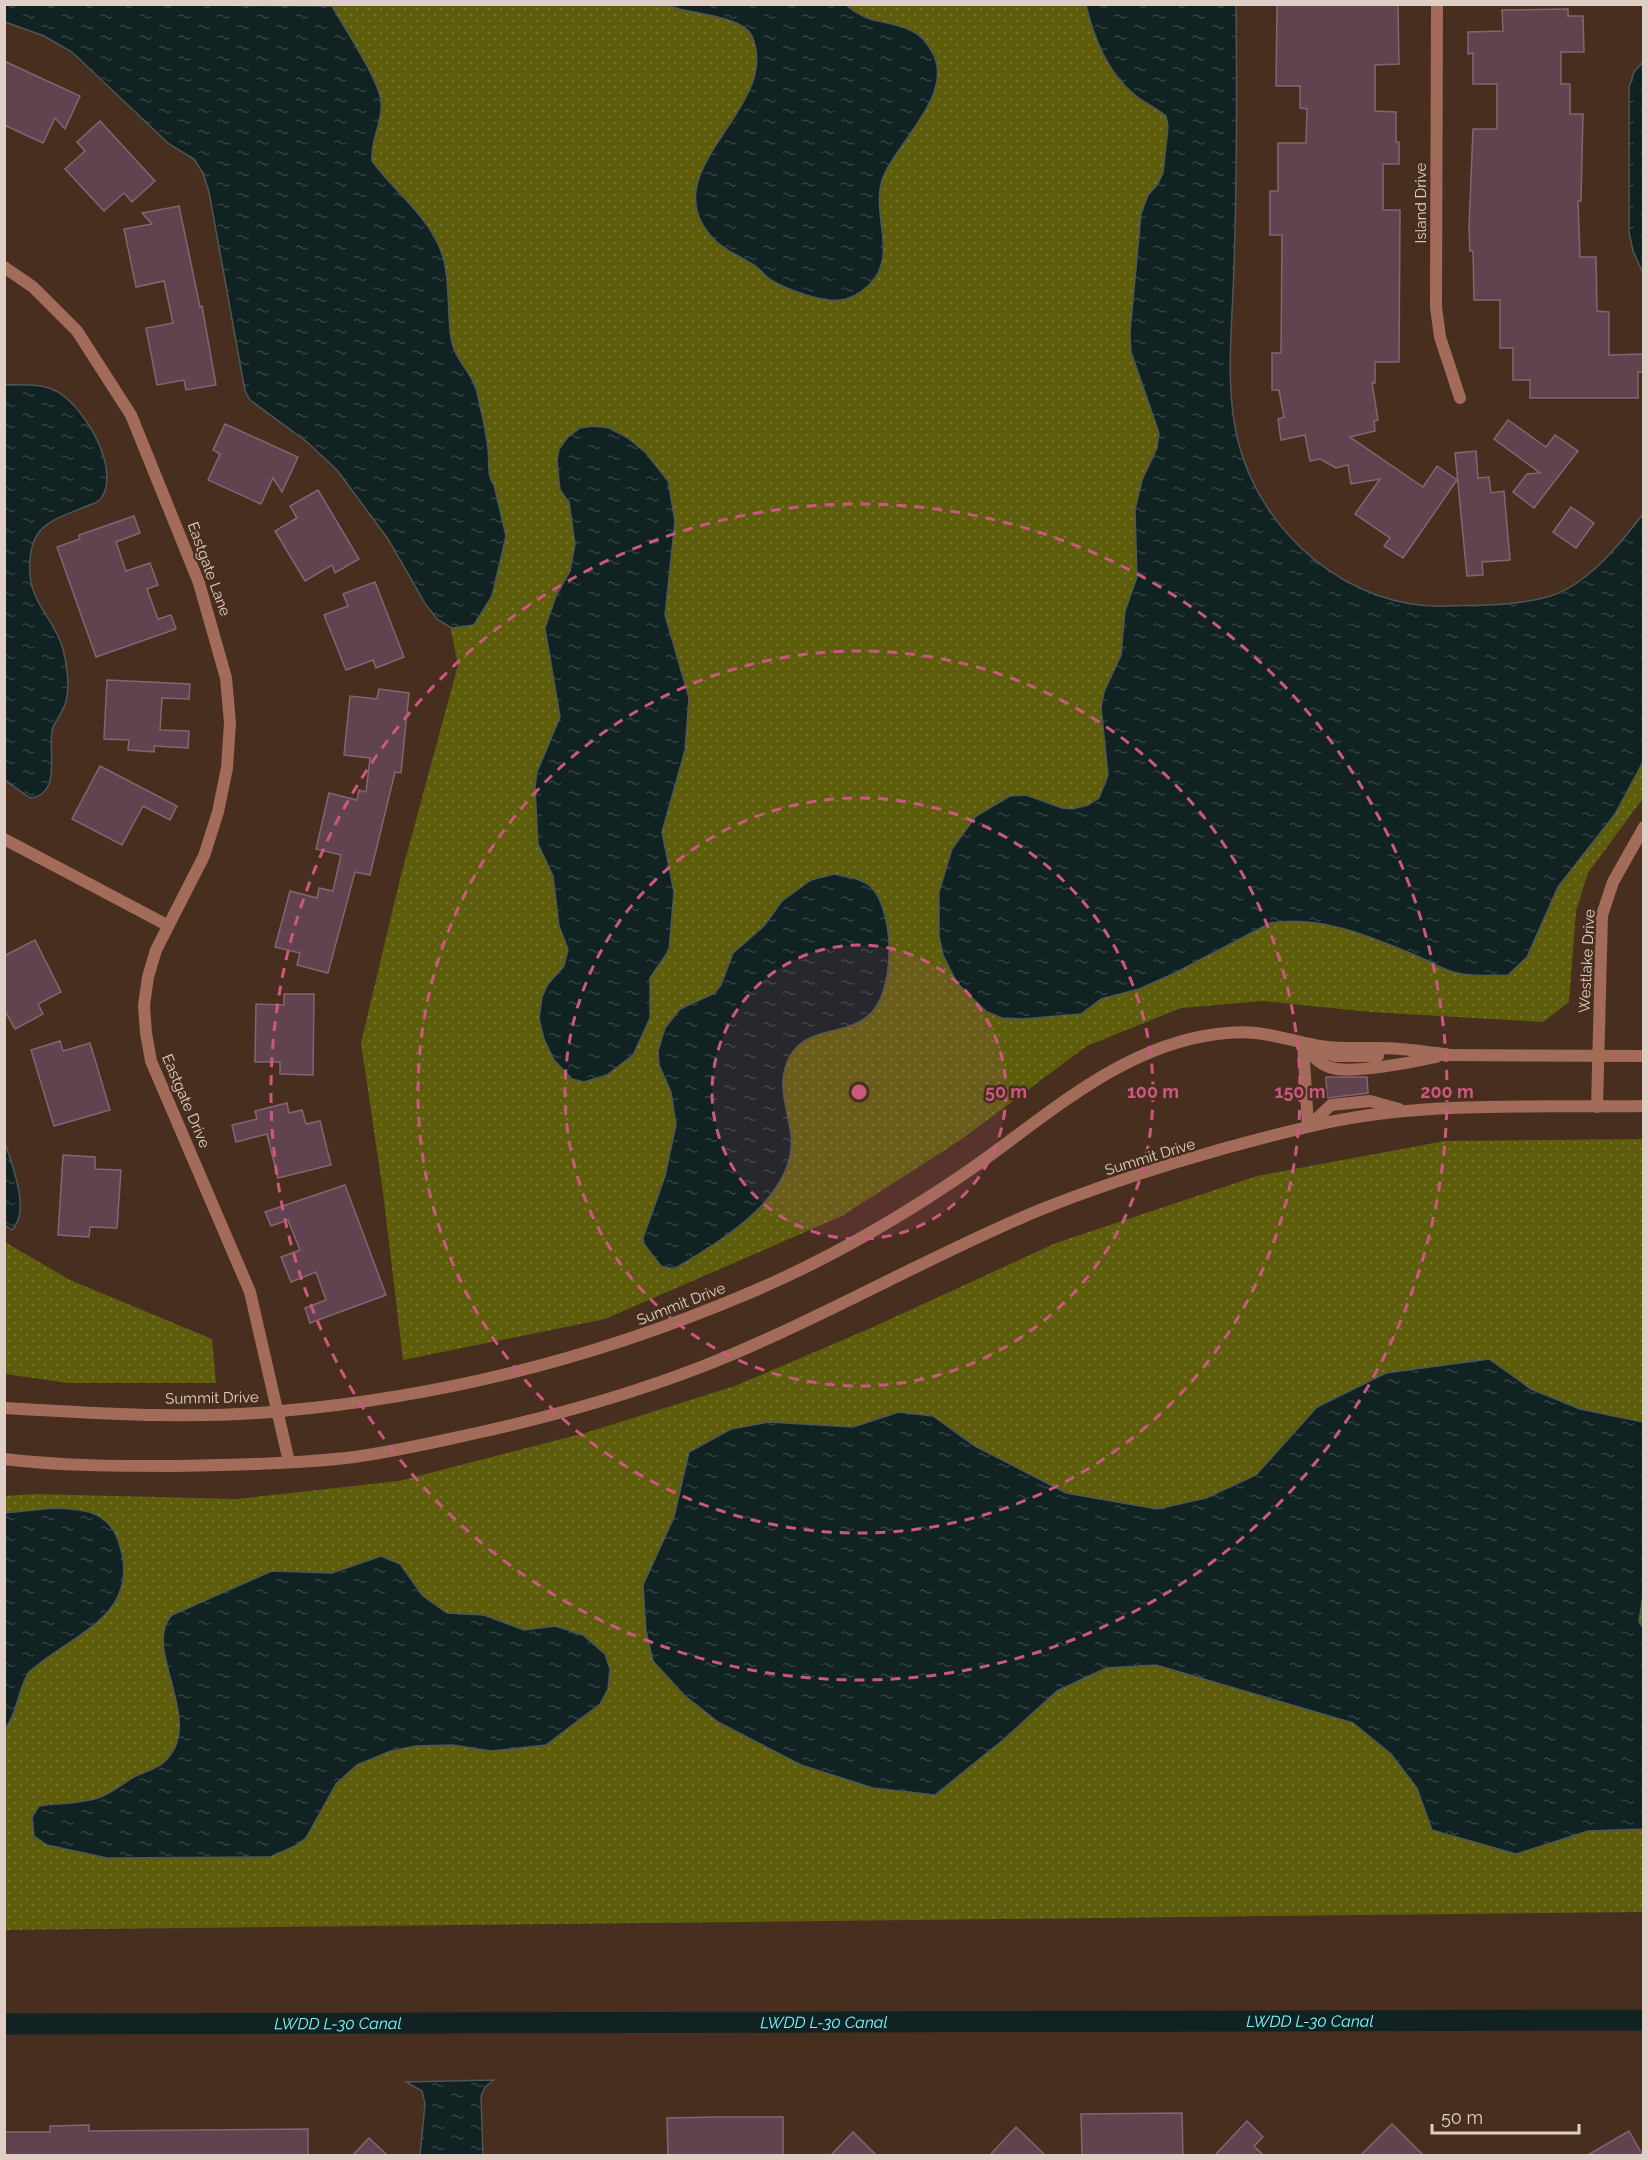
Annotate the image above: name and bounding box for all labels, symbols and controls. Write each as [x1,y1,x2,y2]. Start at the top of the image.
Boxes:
street label: Island Drive [1412,162,1430,243]
street label: Eastgate Lane [184,520,234,619]
street label: Westlake Drive [1575,908,1599,1013]
street label: Eastgate Drive [158,1051,214,1151]
text: 50 m [985,1081,1027,1102]
text: 100 m [1127,1081,1179,1102]
text: 150 m [1275,1081,1326,1102]
text: 200 m [1420,1081,1474,1102]
centre of rings [849,1082,869,1102]
street label: Summit Drive [1103,1135,1198,1179]
street label: Summit Drive [634,1279,728,1329]
street label: Summit Drive [165,1388,259,1408]
water label: LWDD L-30 Canal [1246,2012,1374,2031]
water label: LWDD L-30 Canal [760,2013,888,2032]
water label: LWDD L-30 Canal [274,2014,402,2033]
scale bar [1432,2097,1579,2135]
text: 50 m [1441,2107,1483,2128]

